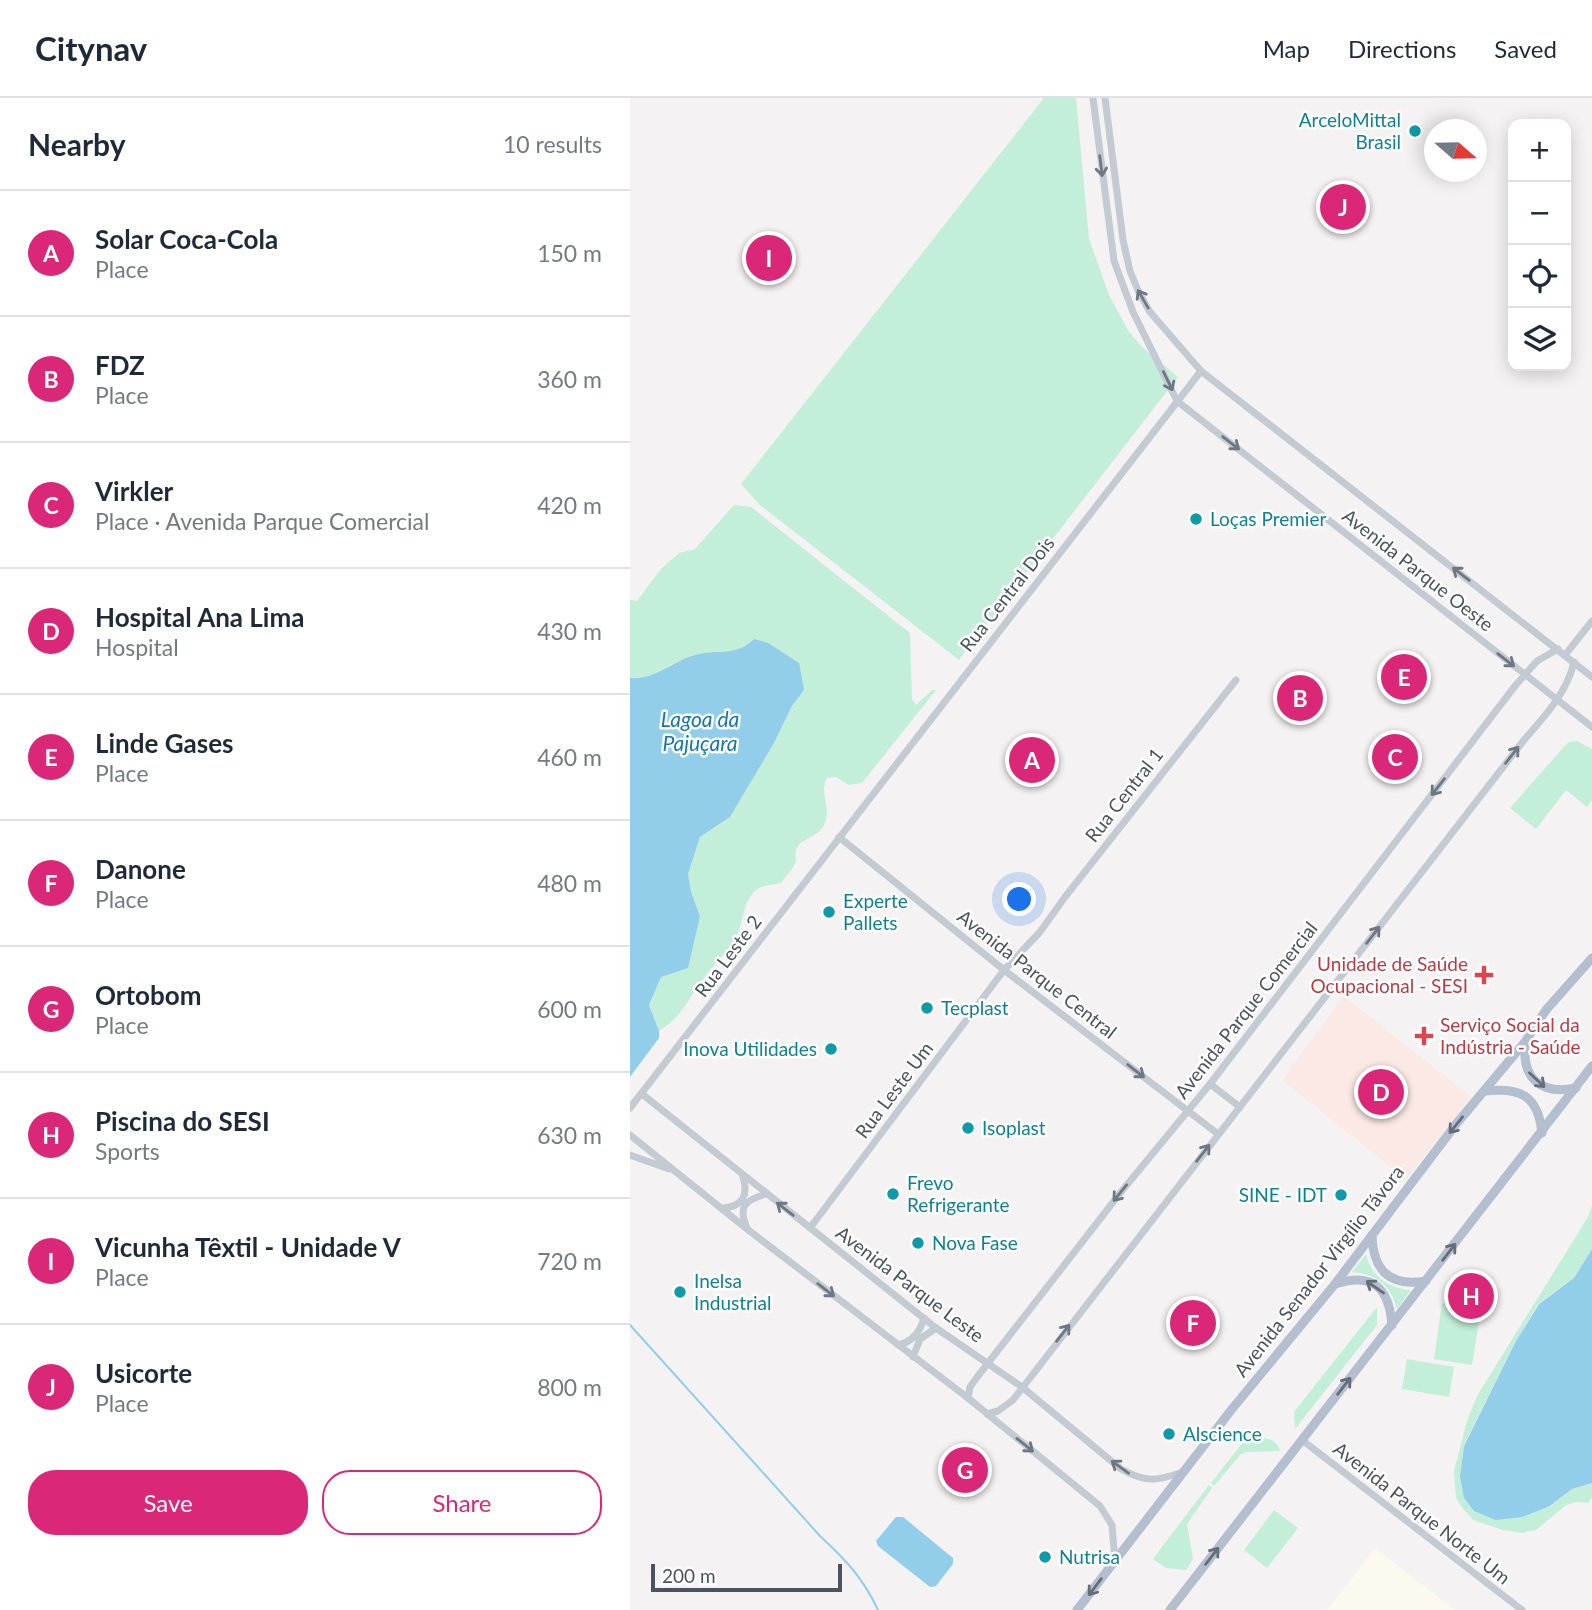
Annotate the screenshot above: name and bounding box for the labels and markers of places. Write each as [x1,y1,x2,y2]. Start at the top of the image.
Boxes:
place label: ArceloMittal Brasil [1299,108,1401,153]
marker: ArceloMittal Brasil [1407,123,1423,139]
pin: J [1320,181,1366,233]
pin: I [746,232,792,284]
place label: Loças Premier [1210,507,1326,530]
marker: Loças Premier [1188,511,1204,527]
pin: E [1381,651,1427,703]
pin: B [1277,672,1323,724]
pin: C [1372,731,1418,783]
pin: A [1009,734,1055,786]
place label: Experte Pallets [843,889,908,934]
marker: Experte Pallets [821,904,837,920]
place label: Unidade de Saúde Ocupacional - SESI [1311,952,1468,997]
marker: Unidade de Saúde Ocupacional - SESI [1474,965,1494,985]
place label: Tecplast [941,996,1009,1019]
marker: Tecplast [919,1000,935,1016]
place label: Serviço Social da Indústria - Saúde [1440,1013,1581,1058]
marker: Serviço Social da Indústria - Saúde [1414,1026,1434,1046]
place label: Inova Utilidades [683,1037,817,1060]
marker: Inova Utilidades [823,1041,839,1057]
pin: D [1358,1066,1404,1118]
place label: Isoplast [982,1116,1046,1139]
marker: Isoplast [960,1120,976,1136]
place label: Frevo Refrigerante [907,1171,1010,1216]
place label: SINE - IDT [1239,1183,1327,1206]
marker: Frevo Refrigerante [885,1186,901,1202]
marker: SINE - IDT [1333,1187,1349,1203]
place label: Nova Fase [932,1231,1018,1254]
marker: Nova Fase [910,1235,926,1251]
place label: Inelsa Industrial [694,1269,771,1314]
pin: H [1448,1270,1494,1322]
marker: Inelsa Industrial [672,1284,688,1300]
pin: F [1170,1297,1216,1349]
place label: Alscience [1183,1422,1262,1445]
marker: Alscience [1161,1426,1177,1442]
pin: G [942,1444,988,1496]
place label: Nutrisa [1059,1545,1120,1568]
marker: Nutrisa [1037,1549,1053,1565]

